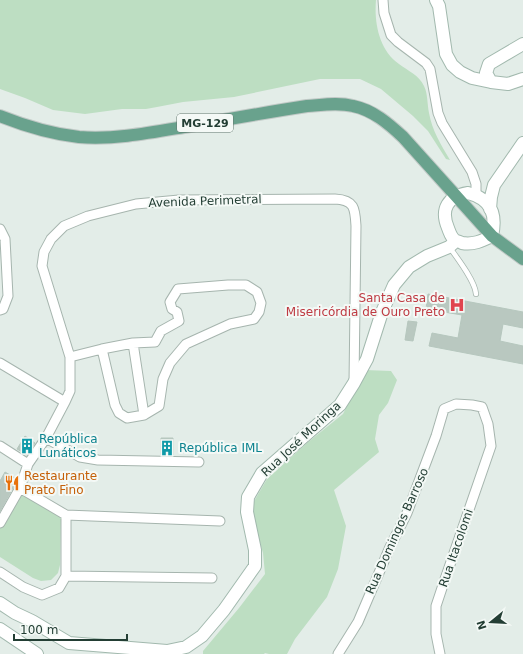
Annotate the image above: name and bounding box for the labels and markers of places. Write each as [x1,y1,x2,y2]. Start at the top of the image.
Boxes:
place label: Santa Casa de Misericórdia de Ouro Preto [286,291,445,319]
hospital icon: Santa Casa de Misericórdia de Ouro Preto [448,296,466,314]
place label: República Lunáticos [39,432,98,460]
building icon: República Lunáticos [18,437,36,455]
building icon: República IML [158,439,176,457]
place label: República IML [179,441,262,455]
place label: Restaurante Prato Fino [24,469,97,497]
restaurant icon: Restaurante Prato Fino [3,474,21,492]

